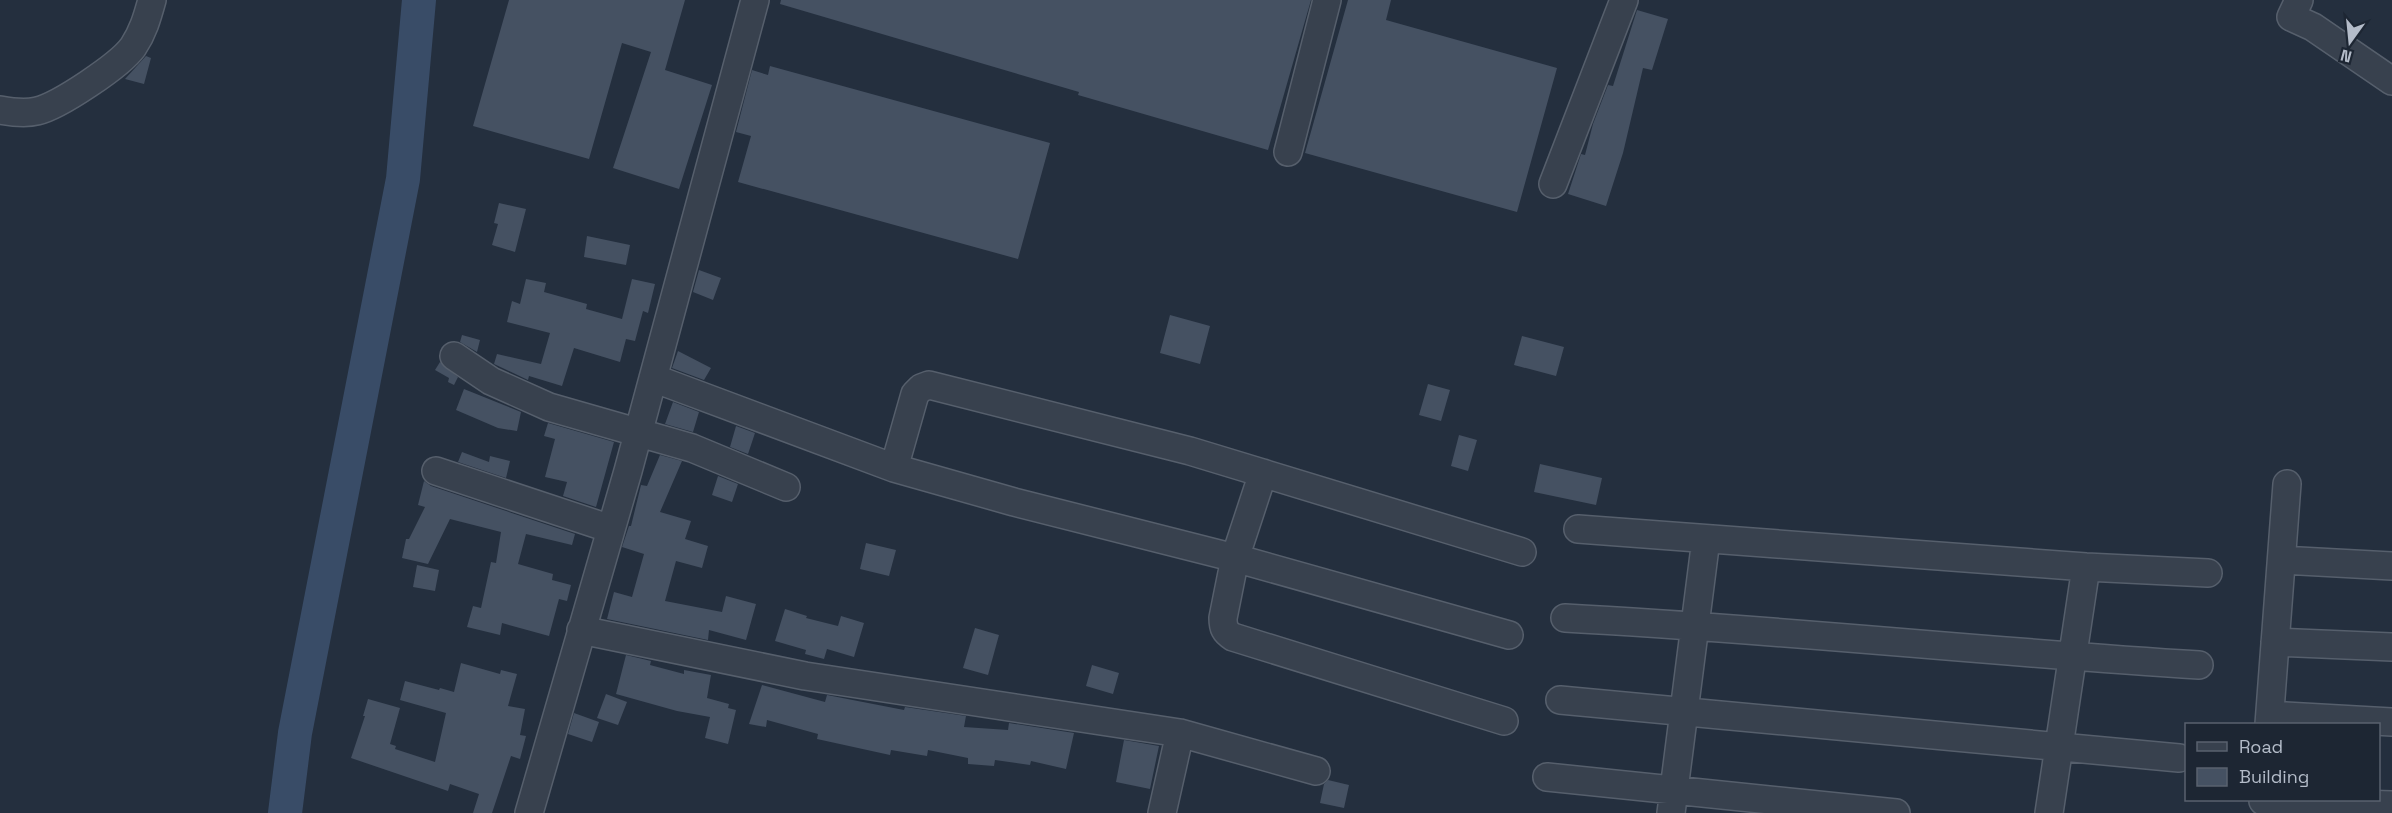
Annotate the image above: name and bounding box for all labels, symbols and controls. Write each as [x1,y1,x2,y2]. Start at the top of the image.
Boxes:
north arrow [2320,12,2380,72]
text: N [2338,44,2354,68]
legend [2185,723,2380,801]
text: Road [2239,735,2283,758]
text: Building [2239,765,2309,788]

